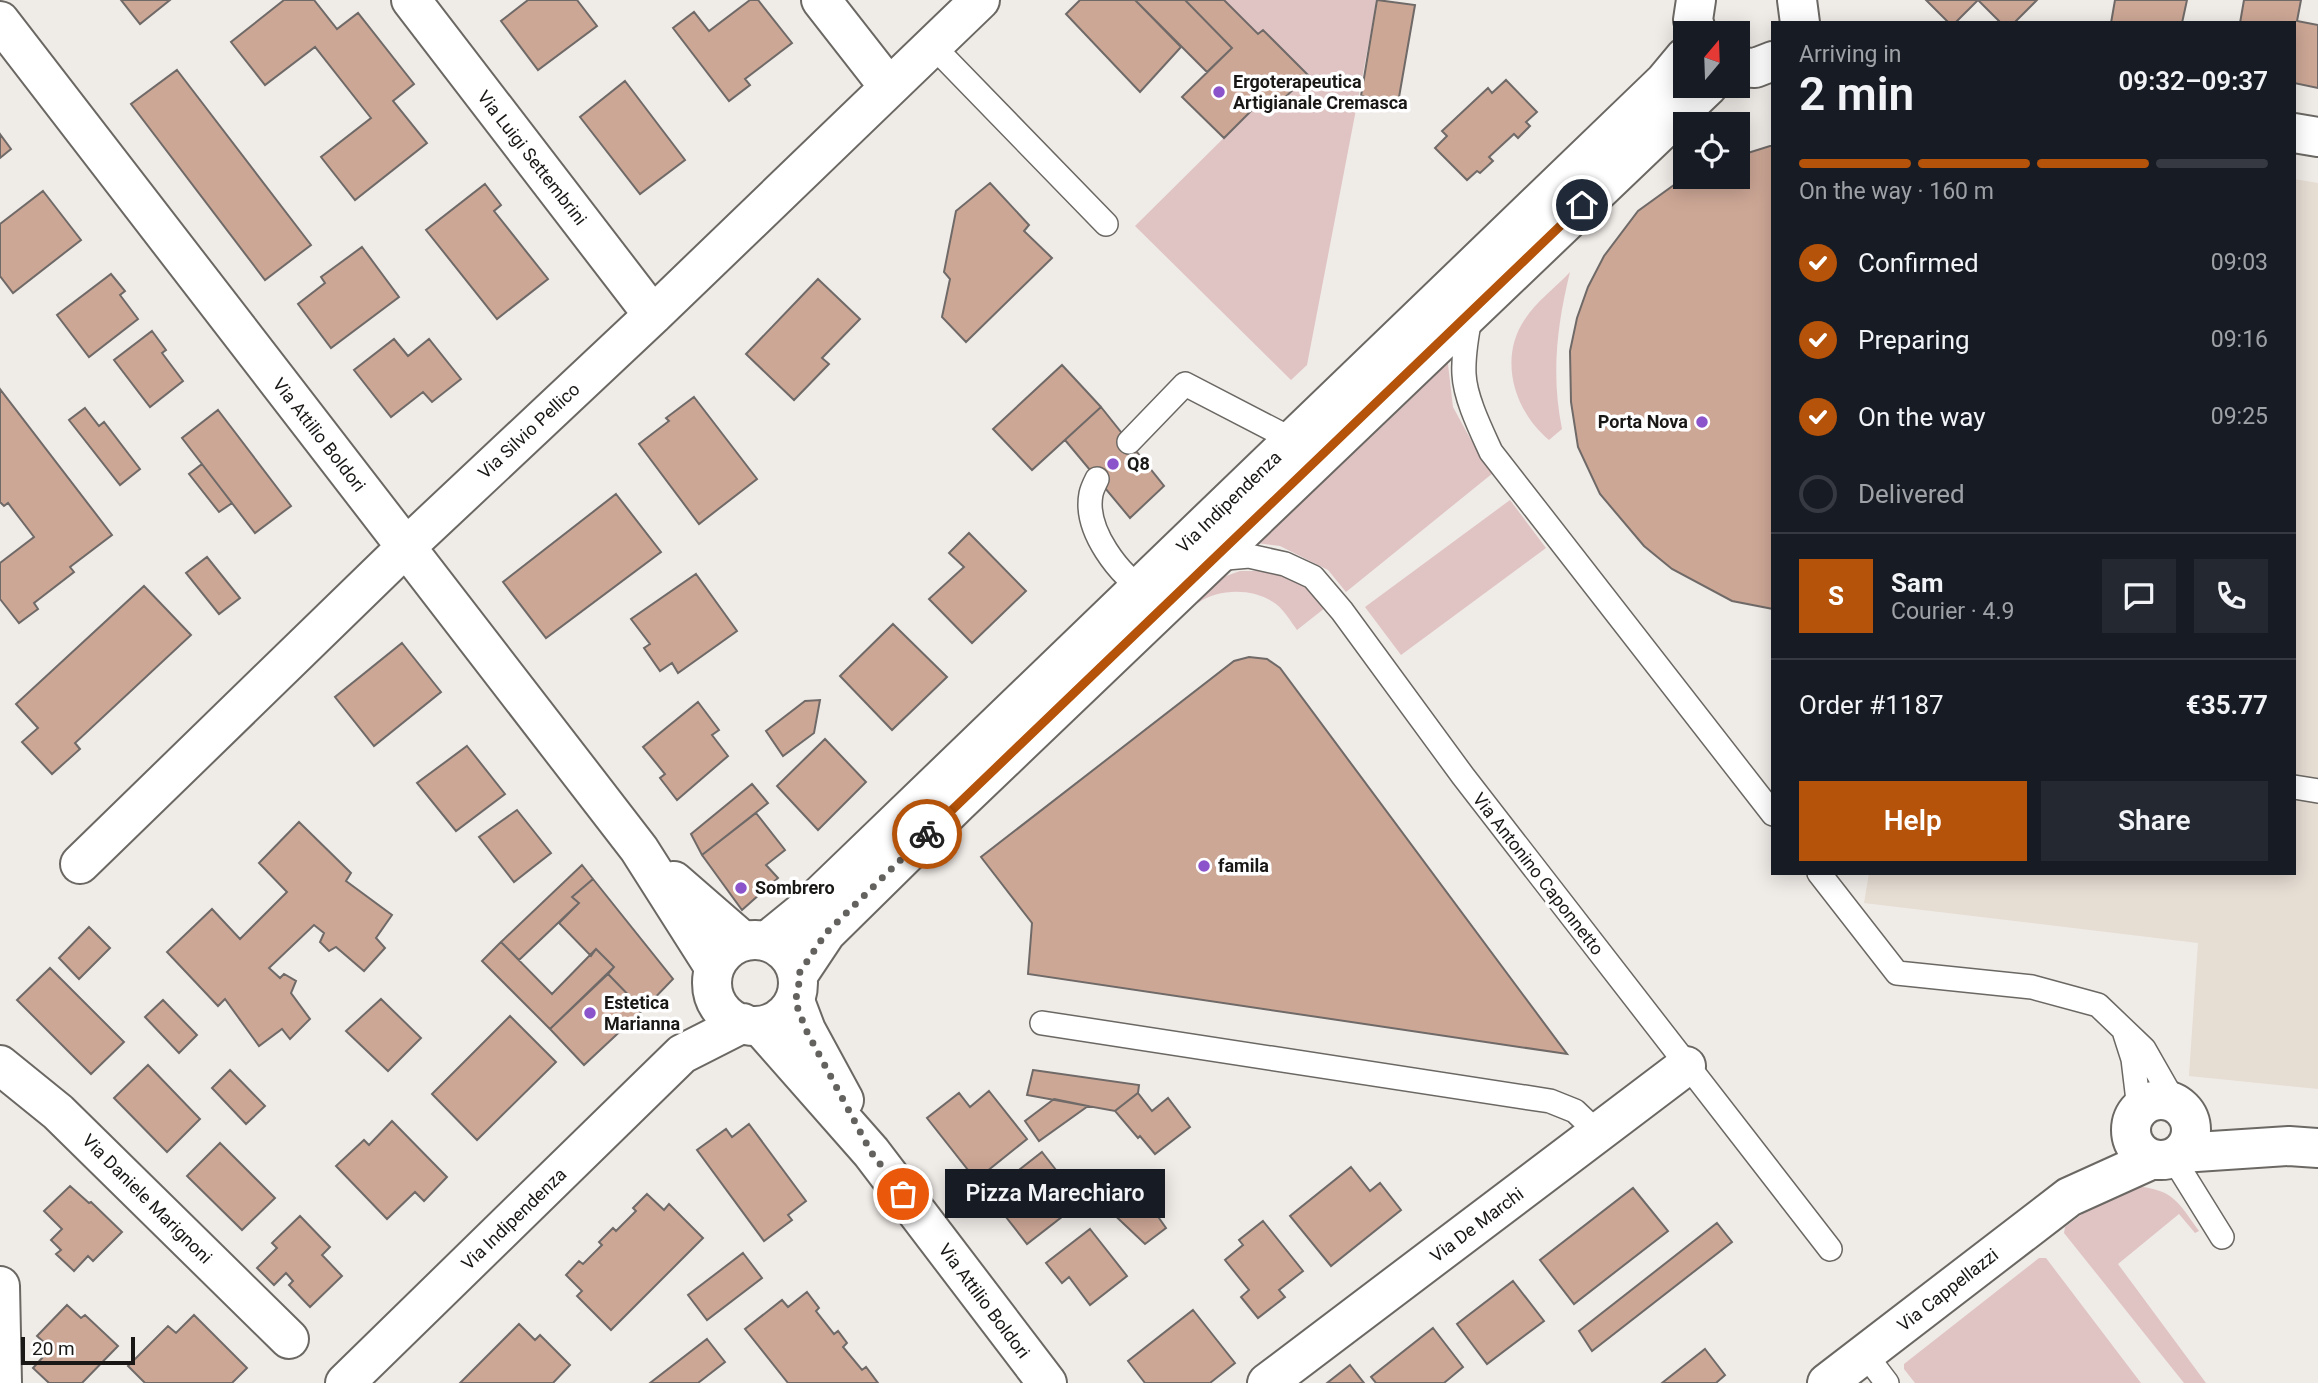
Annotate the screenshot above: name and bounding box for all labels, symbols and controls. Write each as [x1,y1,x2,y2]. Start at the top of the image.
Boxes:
north arrow [1673,21,1750,98]
map controls [1673,21,1750,189]
text: Arriving in [1799,41,1902,68]
text: 09:32–09:37 [2118,66,2268,96]
text: 2 min [1799,67,1914,121]
place label: Ergoterapeutica Artigianale Cremasca [1233,71,1408,113]
marker: Ergoterapeutica Artigianale Cremasca [1211,84,1227,100]
street label: Via Luigi Settembrini [473,86,591,229]
button: locate [1673,112,1750,189]
pin [1552,175,1612,235]
text: On the way · 160 m [1799,178,1994,205]
icon: home [1563,186,1601,224]
icon: check [1799,244,1837,282]
text: Confirmed [1858,248,1979,278]
text: 09:03 [2211,249,2268,276]
icon: check [1799,321,1837,359]
text: Preparing [1858,325,1970,355]
text: 09:16 [2211,326,2268,353]
street label: Via Attilio Boldori [269,374,370,496]
street label: Via Silvio Pellico [474,378,584,483]
icon: check [1799,398,1837,436]
text: On the way [1858,402,1986,432]
text: 09:25 [2211,403,2268,430]
place label: Porta Nova [1598,411,1688,432]
marker: Porta Nova [1694,414,1710,430]
street label: Via Indipendenza [1172,446,1285,557]
place label: Q8 [1127,453,1150,474]
marker: Q8 [1105,456,1121,472]
text: Delivered [1858,479,1965,509]
button: chat [2102,559,2176,633]
button: phone [2194,559,2268,633]
text: Sam [1891,568,1943,598]
text: S [1828,581,1844,611]
text: Courier · 4.9 [1891,598,2014,625]
text: Order #1187 [1799,690,1944,720]
text: €35.77 [2186,690,2268,720]
button: Help [1799,781,2027,861]
button: Share [2041,781,2268,861]
street label: Via Antonino Caponnetto [1469,788,1608,959]
courier [892,799,962,869]
icon: bike [908,815,946,853]
place label: famila [1218,855,1269,876]
marker: famila [1196,858,1212,874]
place label: Sombrero [755,877,835,898]
marker: Sombrero [733,880,749,896]
place label: Estetica Marianna [604,992,681,1034]
marker: Estetica Marianna [582,1005,598,1021]
street label: Via Daniele Marignoni [78,1130,216,1268]
street label: Via Indipendenza [457,1163,570,1274]
pin [873,1164,933,1224]
callout: Pizza Marechiaro [945,1170,1166,1218]
icon: bag [884,1175,922,1213]
text: Pizza Marechiaro [965,1180,1145,1207]
street label: Via De Marchi [1426,1183,1527,1266]
street label: Via Attilio Boldori [934,1239,1034,1362]
street label: Via Cappellazzi [1893,1244,2002,1335]
scale bar [21,1334,135,1366]
text: 20 m [32,1337,75,1360]

